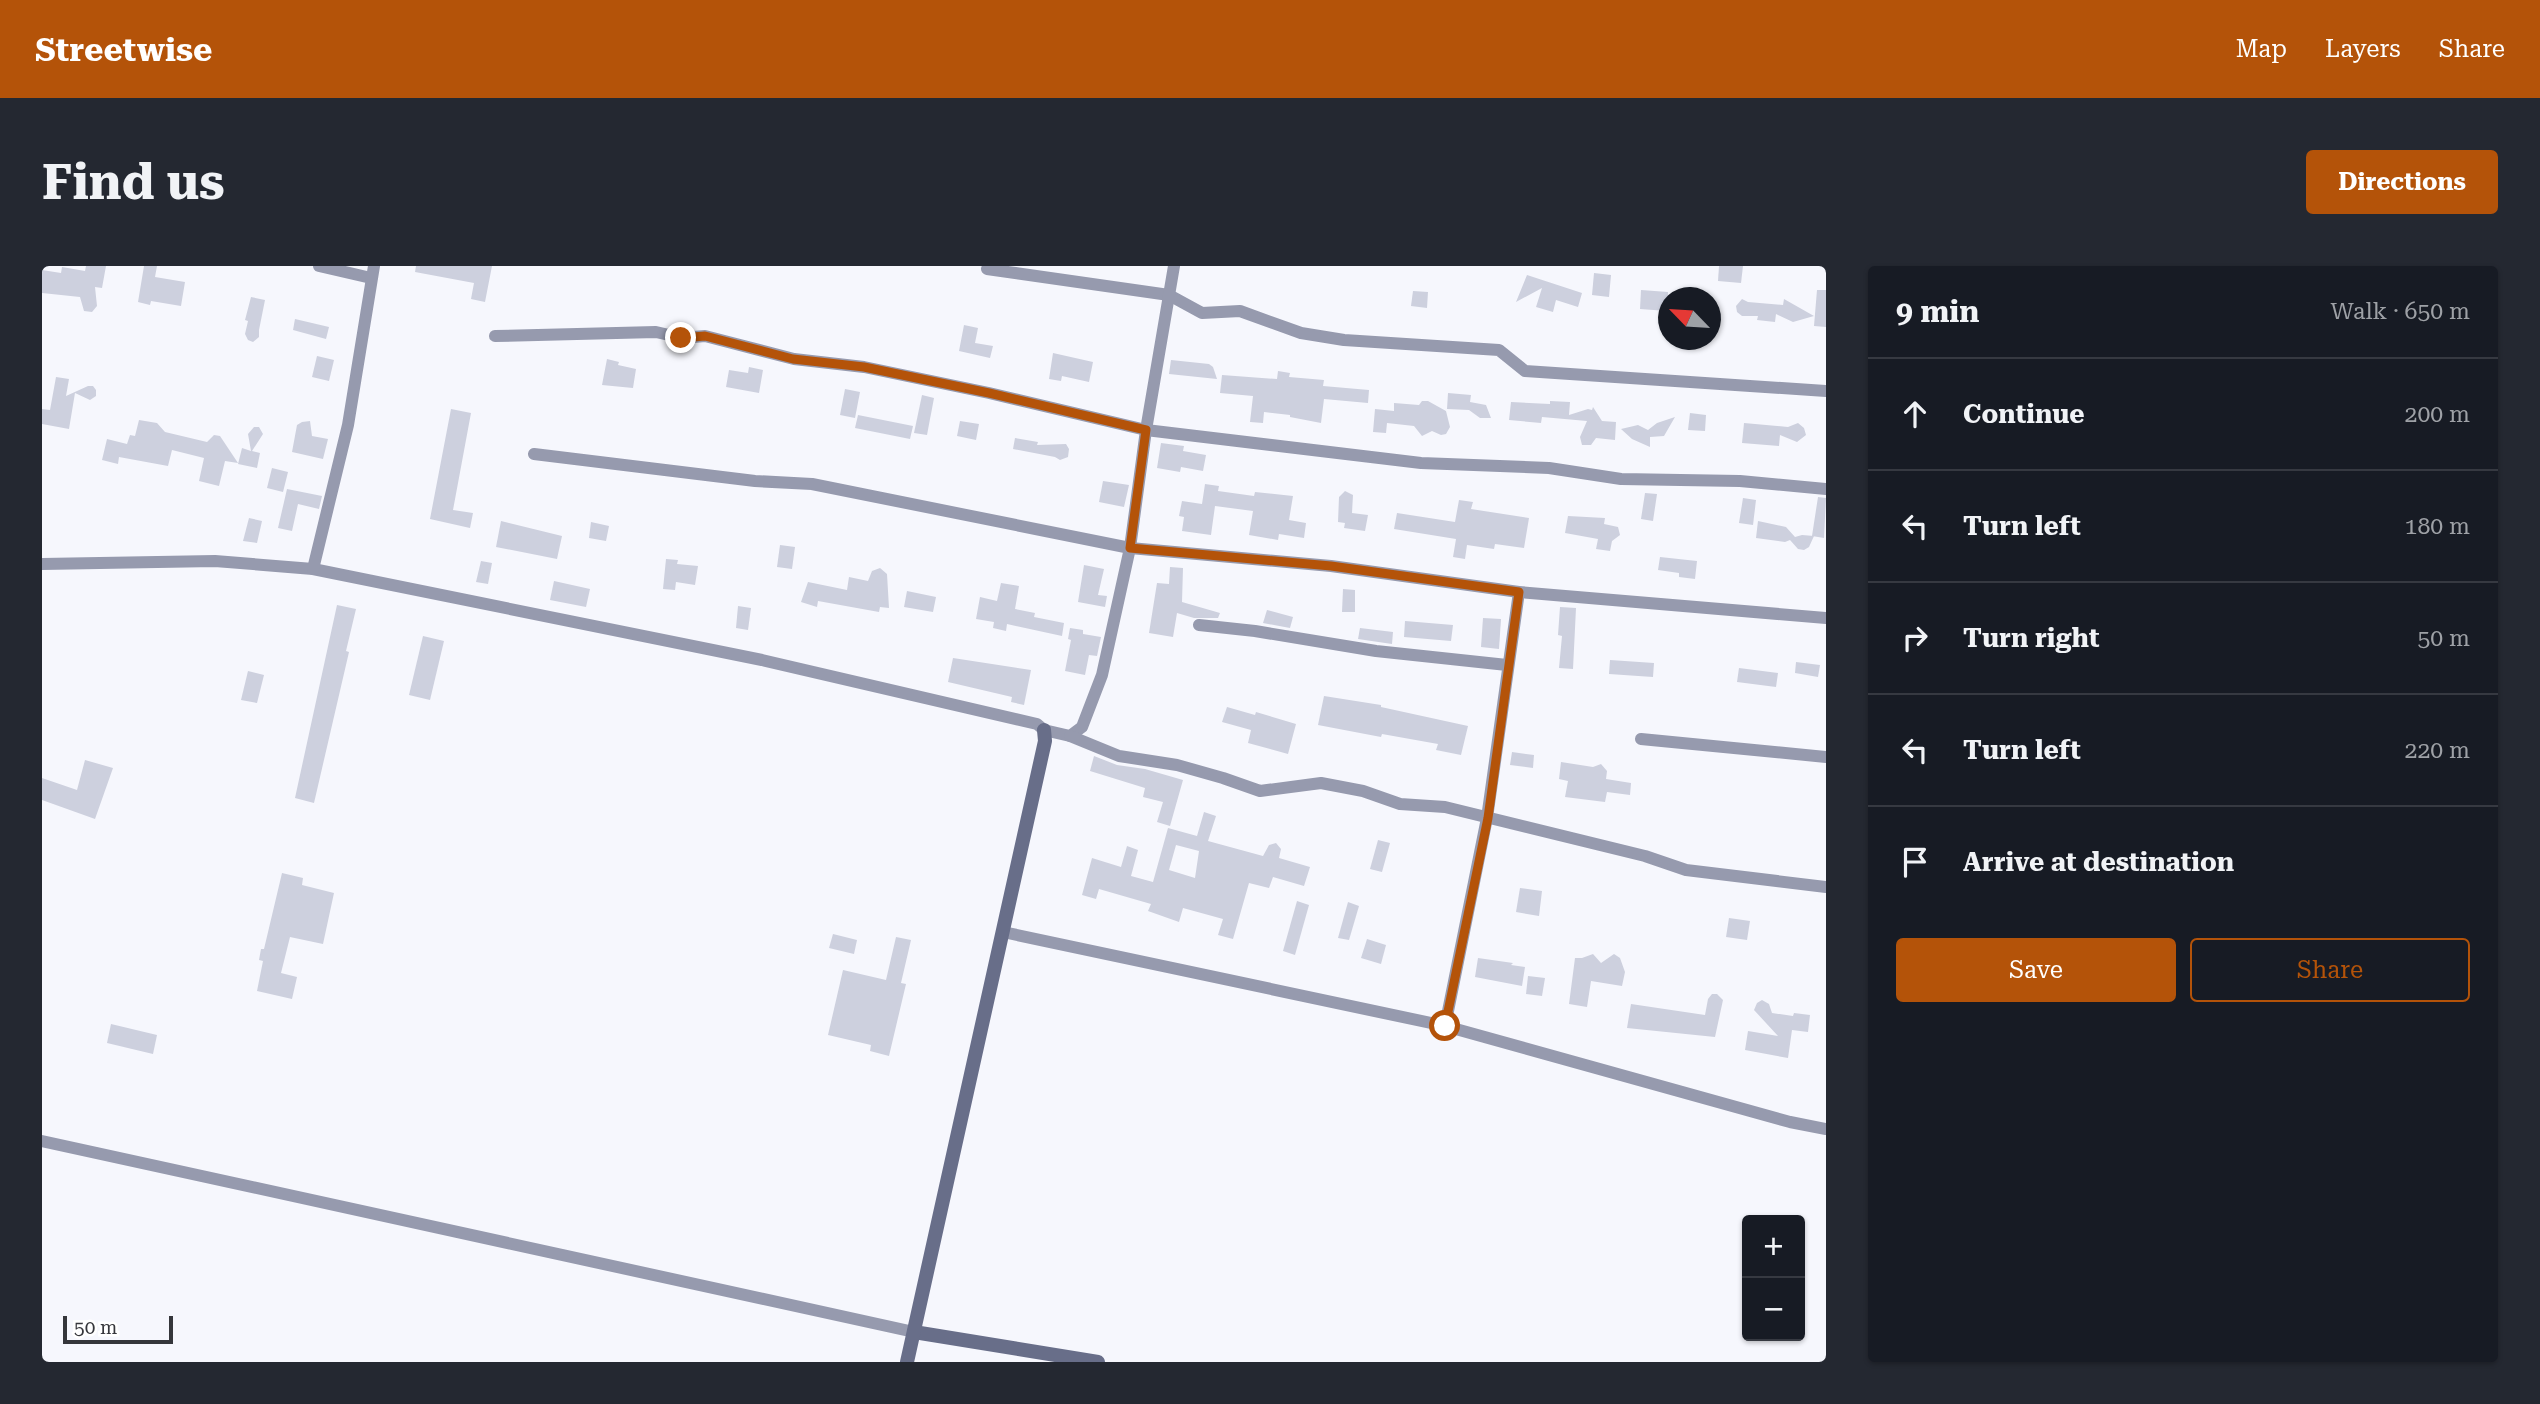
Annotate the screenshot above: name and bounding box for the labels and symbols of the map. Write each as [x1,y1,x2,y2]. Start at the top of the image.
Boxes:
north arrow [1658,287,1721,350]
route end [665,322,696,353]
route start [1429,1010,1460,1041]
scale bar [63,1313,173,1345]

